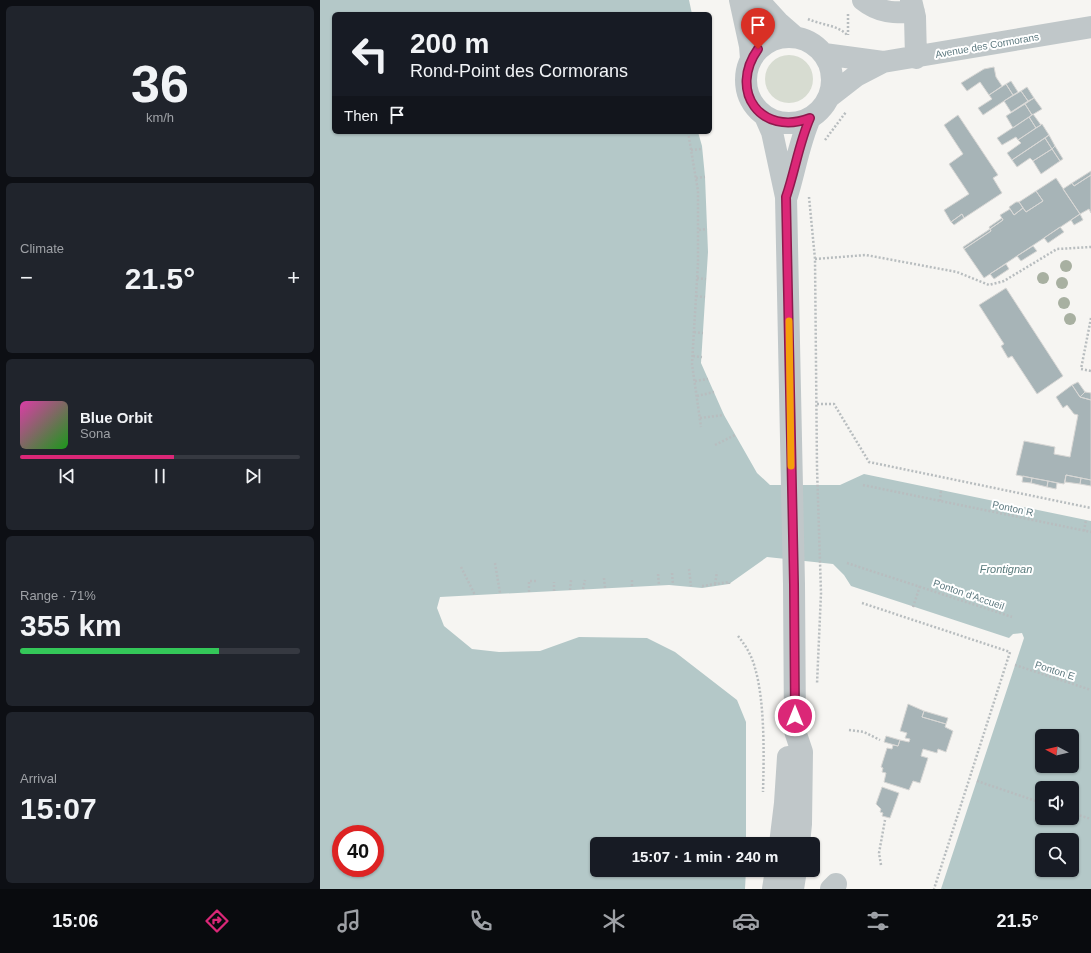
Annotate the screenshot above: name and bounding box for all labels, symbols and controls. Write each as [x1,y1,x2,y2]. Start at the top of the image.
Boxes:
pin [741,8,775,49]
icon: arrive [747,14,769,36]
icon: left [344,28,396,80]
text: 200 m [410,28,489,59]
street label: Avenue des Cormorans [934,31,1040,60]
text: 36 [131,55,189,113]
text: Rond-Point des Cormorans [410,61,628,81]
icon: arrive [386,104,408,126]
text: Then [344,107,378,124]
text: km/h [146,110,174,125]
text: Climate [20,241,64,256]
text: 21.5° [125,262,195,295]
text: − [20,265,33,290]
text: + [287,265,300,290]
text: Blue Orbit [80,409,153,426]
text: Sona [80,426,110,441]
icon: previous [56,465,78,487]
icon: pause [149,465,171,487]
icon: next [242,465,264,487]
street label: Ponton R [991,499,1034,518]
water label: Frontignan [980,563,1032,575]
street label: Ponton d'Accueil [932,577,1006,612]
text: Range · 71% [20,588,96,603]
text: 355 km [20,609,122,642]
street label: Ponton E [1034,659,1076,682]
position arrow [774,695,816,737]
north arrow [1035,729,1079,773]
map controls [1035,729,1079,877]
text: Arrival [20,771,57,786]
button: sound [1035,781,1079,825]
text: 15:07 [20,792,97,825]
speed limit sign: 40 [332,825,384,877]
button: search [1035,833,1079,877]
text: 15:07 · 1 min · 240 m [632,848,778,865]
icon: directions [203,907,231,935]
icon: music [335,907,363,935]
icon: phone [467,907,495,935]
icon: climate [600,907,628,935]
icon: car [732,907,760,935]
icon: filters [864,907,892,935]
text: 15:06 [52,911,98,931]
text: 21.5° [997,911,1039,931]

